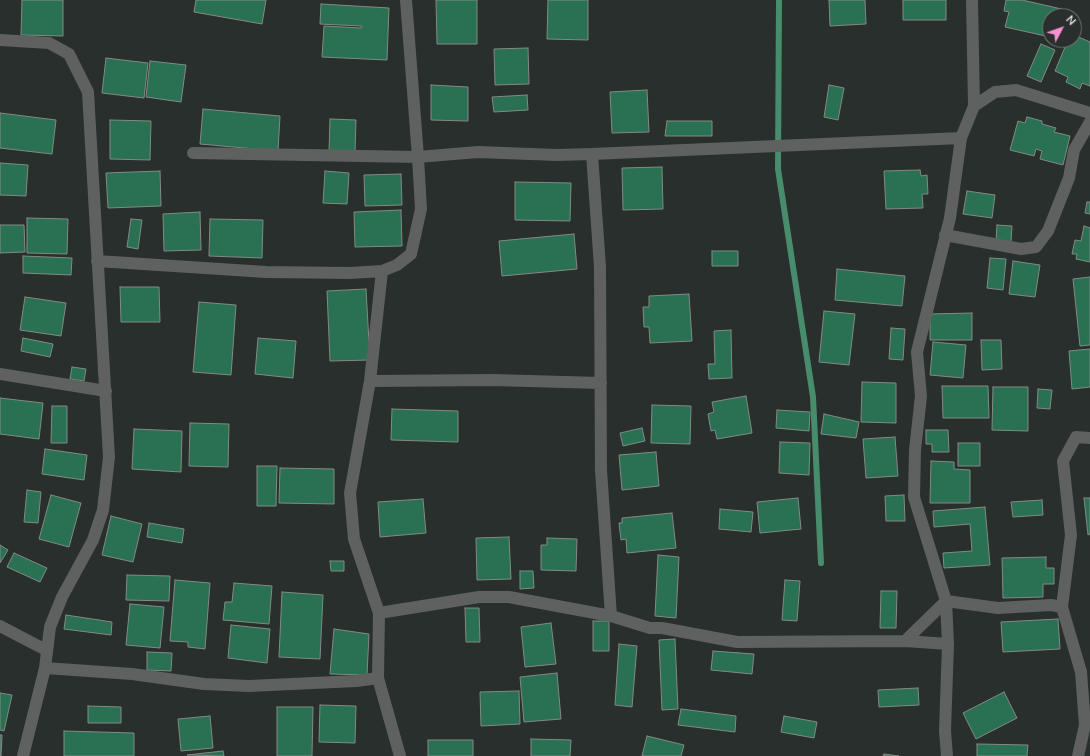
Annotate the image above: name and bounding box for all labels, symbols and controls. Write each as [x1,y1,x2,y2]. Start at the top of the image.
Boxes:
north arrow [1042,8,1082,48]
text: N [1062,12,1079,28]

